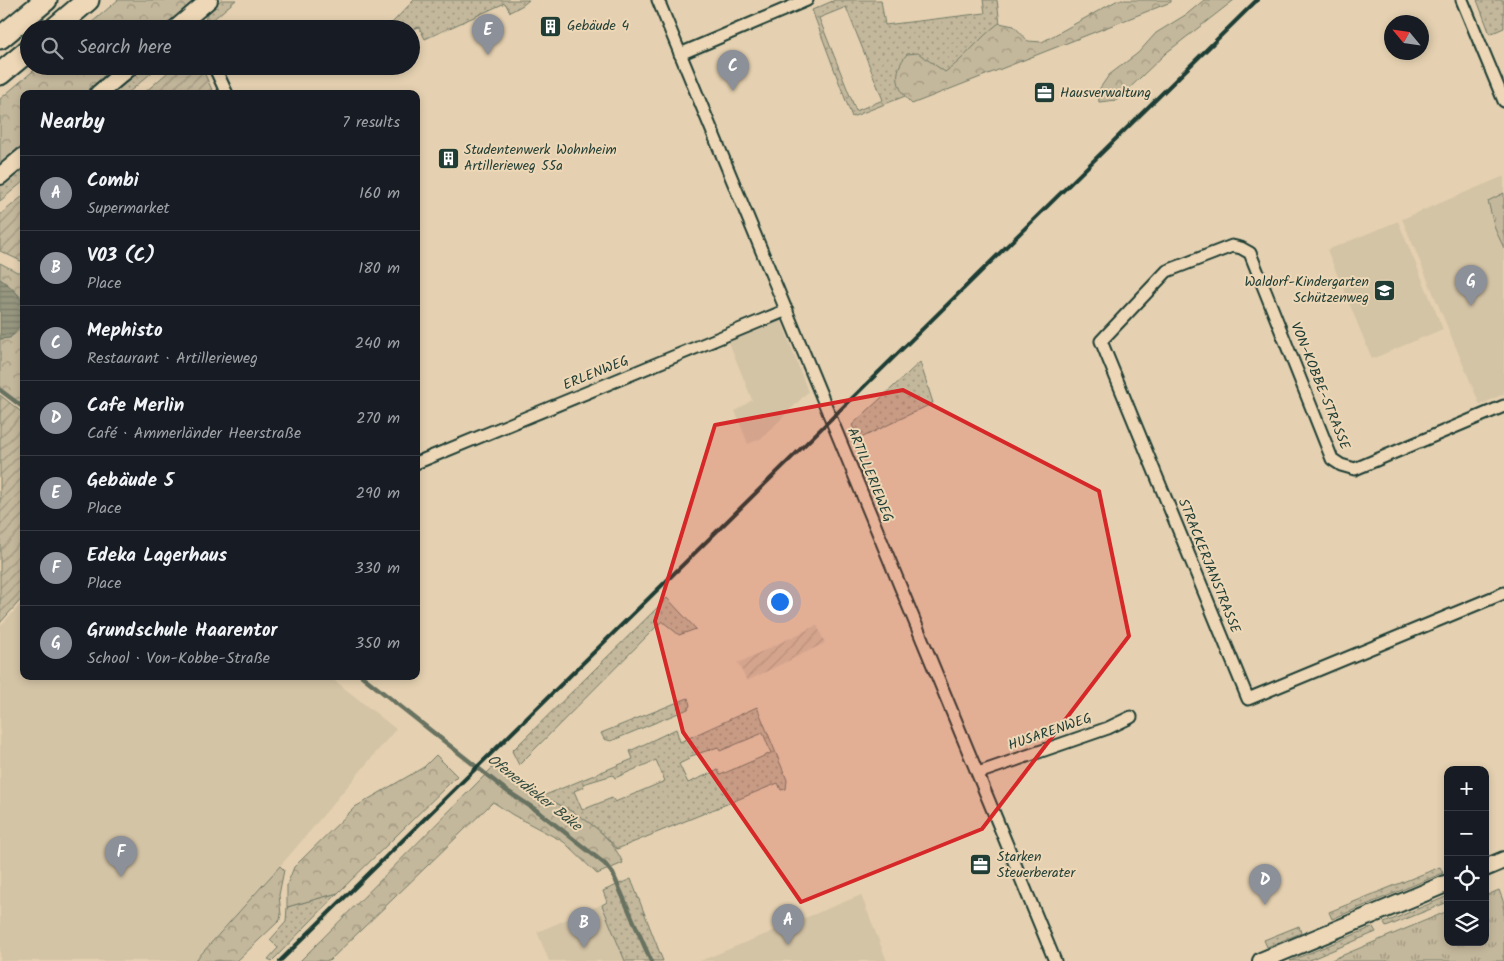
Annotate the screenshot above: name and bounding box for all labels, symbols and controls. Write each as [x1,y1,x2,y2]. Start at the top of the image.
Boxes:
pin: E [472,14,504,55]
building icon: Gebäude 4 [539,14,563,38]
place label: Gebäude 4 [567,15,629,37]
north arrow [1384,15,1429,60]
search box [20,20,420,75]
text: Search here [78,33,172,63]
icon: search [38,34,66,62]
pin: C [717,50,749,91]
office icon: Hausverwaltung [1032,81,1056,105]
place label: Hausverwaltung [1060,82,1151,104]
text: Nearby [40,106,105,139]
text: 7 results [342,110,400,135]
place label: Studentenwerk Wohnheim Artillerieweg 55a [464,139,617,177]
building icon: Studentenwerk Wohnheim Artillerieweg 55a [436,146,460,170]
text: Combi [87,166,139,196]
text: A [51,181,61,206]
text: 160 m [359,181,400,206]
text: Supermarket [87,196,170,221]
text: V03 (C) [87,241,155,271]
text: B [51,256,61,281]
text: 180 m [358,256,400,281]
pin: G [1455,265,1487,306]
text: Place [87,271,121,296]
place label: Waldorf-Kindergarten Schützenweg [1244,271,1369,309]
school or university icon: Waldorf-Kindergarten Schützenweg [1373,278,1397,302]
text: Mephisto [87,316,163,346]
street label: VON-KOBBE-STRASSE [1284,319,1356,454]
text: C [51,331,61,356]
text: 240 m [355,331,400,356]
text: Restaurant · Artillerieweg [87,346,258,371]
street label: ERLENWEG [560,350,632,396]
text: Cafe Merlin [87,391,184,421]
text: D [51,406,61,431]
text: 270 m [356,406,400,431]
text: Café · Ammerländer Heerstraße [87,421,301,446]
street label: ARTILLERIEWEG [841,424,899,526]
text: Gebäude 5 [87,466,174,496]
text: E [52,481,60,506]
text: 290 m [356,481,400,506]
street label: STRACKERJANSTRASSE [1172,495,1246,638]
text: Place [87,496,121,521]
text: Edeka Lagerhaus [87,541,227,571]
text: F [52,556,60,581]
text: 330 m [355,556,400,581]
text: Place [87,571,121,596]
your location [767,589,793,615]
text: Grundschule Haarentor [87,616,278,646]
text: G [51,631,61,656]
text: 350 m [355,631,400,656]
text: School · Von-Kobbe-Straße [87,646,270,671]
street label: HUSARENWEG [1005,707,1095,757]
water label: Ofenerdieker Bäke [482,748,587,838]
map controls [1444,766,1489,946]
button: + [1444,766,1489,811]
button: − [1444,811,1489,856]
pin: F [105,836,137,877]
place label: Starken Steuerberater [997,846,1076,884]
office icon: Starken Steuerberater [969,853,993,877]
button: locate [1444,856,1489,901]
pin: D [1249,864,1281,905]
button: layers [1444,901,1489,946]
pin: A [772,904,804,945]
pin: B [568,907,600,948]

